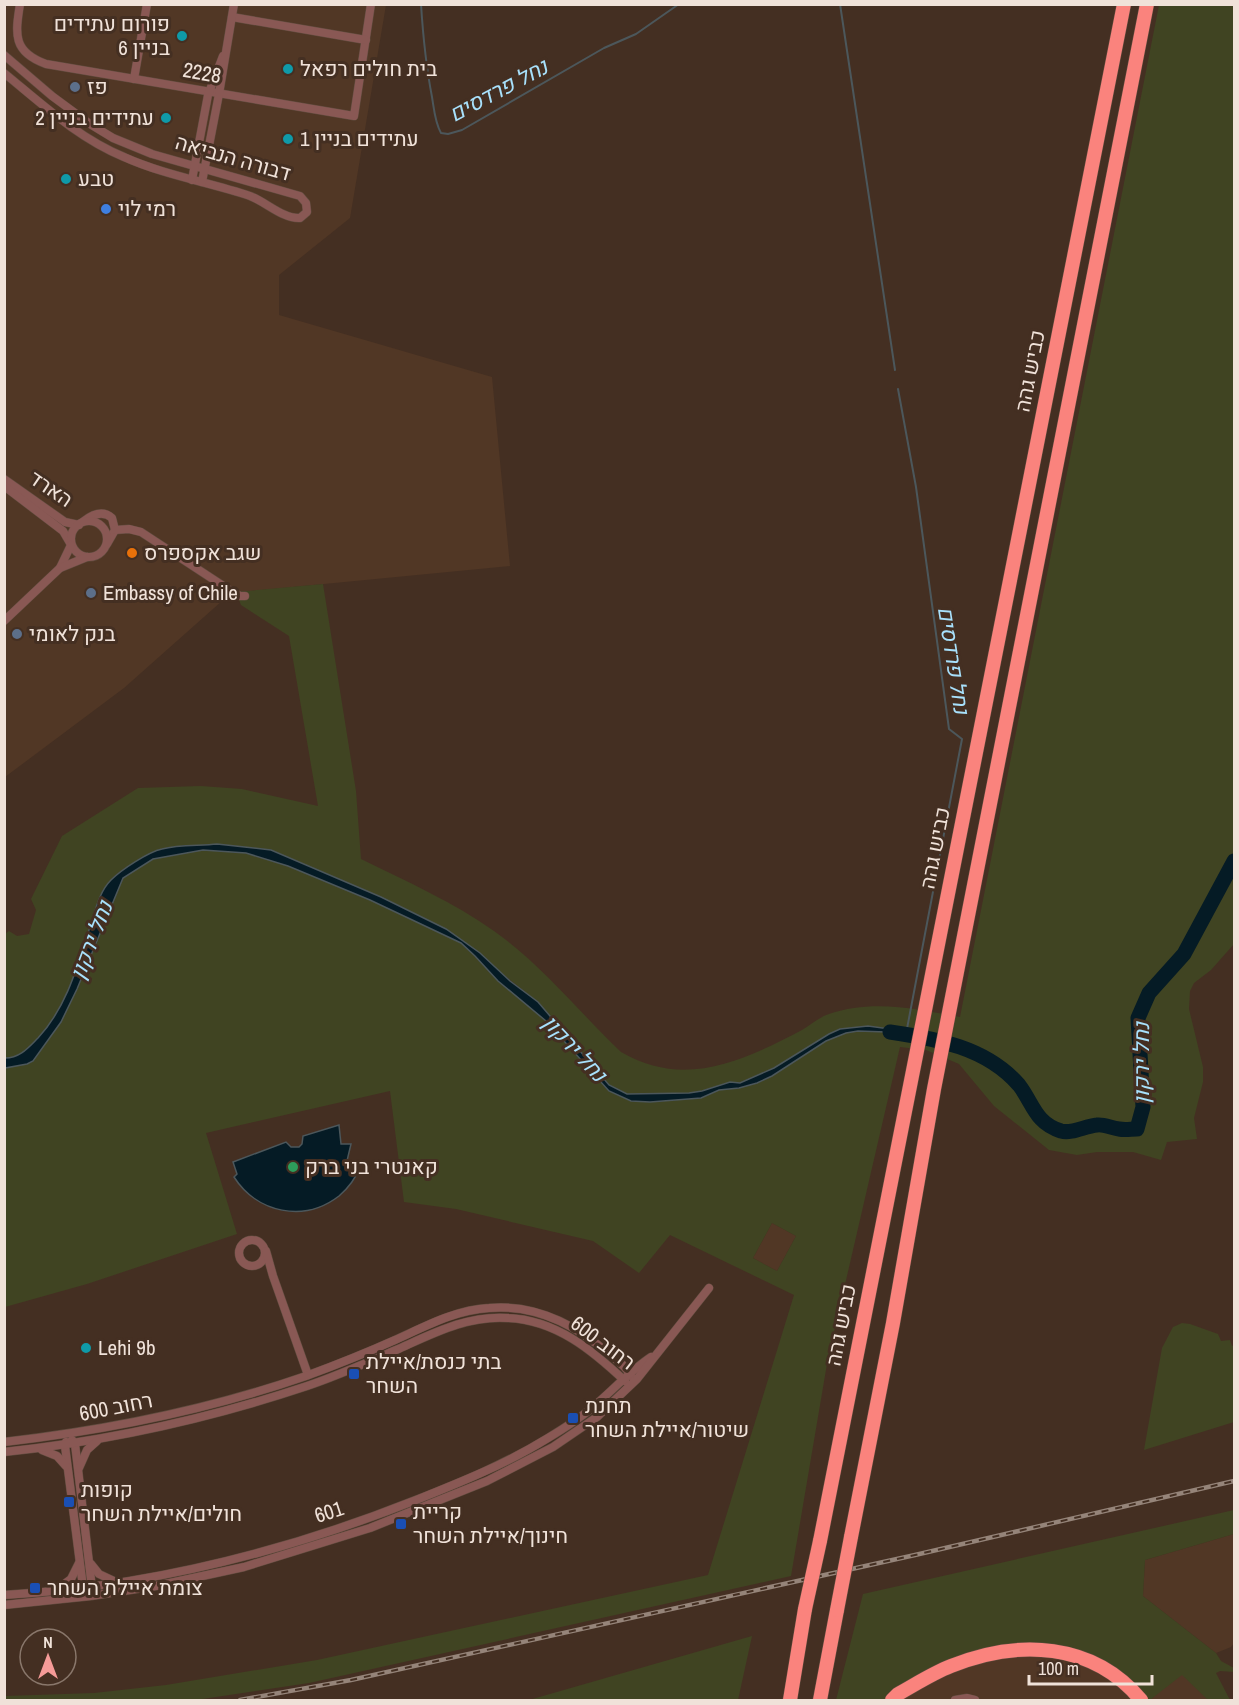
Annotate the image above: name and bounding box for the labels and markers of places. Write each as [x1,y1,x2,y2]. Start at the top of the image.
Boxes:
place label: פורום עתידים בניין 6 [54,9,170,62]
marker: פורום עתידים בניין 6 [175,29,189,43]
place label: בית חולים רפאל [300,54,437,83]
marker: בית חולים רפאל [281,62,295,76]
place label: פז [87,72,108,101]
marker: פז [68,80,82,94]
place label: עתידים בניין 2 [35,103,154,132]
marker: עתידים בניין 2 [159,111,173,125]
place label: עתידים בניין 1 [300,124,419,153]
marker: עתידים בניין 1 [281,132,295,146]
place label: טבע [78,164,114,193]
marker: טבע [59,172,73,186]
place label: רמי לוי [118,194,176,223]
marker: רמי לוי [99,202,113,216]
place label: שגב אקספרס [144,538,261,567]
marker: שגב אקספרס [125,546,139,560]
place label: Embassy of Chile [103,578,238,607]
marker: Embassy of Chile [84,586,98,600]
place label: בנק לאומי [29,619,116,648]
marker: בנק לאומי [10,627,24,641]
place label: קאנטרי בני ברק [305,1152,438,1181]
marker: קאנטרי בני ברק [286,1160,300,1174]
place label: Lehi 9b [98,1333,155,1362]
marker: Lehi 9b [79,1341,93,1355]
place label: בתי כנסת/איילת השחר [366,1347,502,1400]
marker: בתי כנסת/איילת השחר [347,1367,361,1381]
place label: תחנת שיטור/איילת השחר [585,1391,749,1444]
marker: תחנת שיטור/איילת השחר [566,1411,580,1425]
place label: קופות חולים/איילת השחר [81,1475,242,1528]
marker: קופות חולים/איילת השחר [62,1495,76,1509]
place label: קריית חינוך/איילת השחר [413,1497,568,1550]
marker: קריית חינוך/איילת השחר [394,1517,408,1531]
place label: צומת איילת השחר [47,1573,203,1602]
marker: צומת איילת השחר [28,1581,42,1595]

